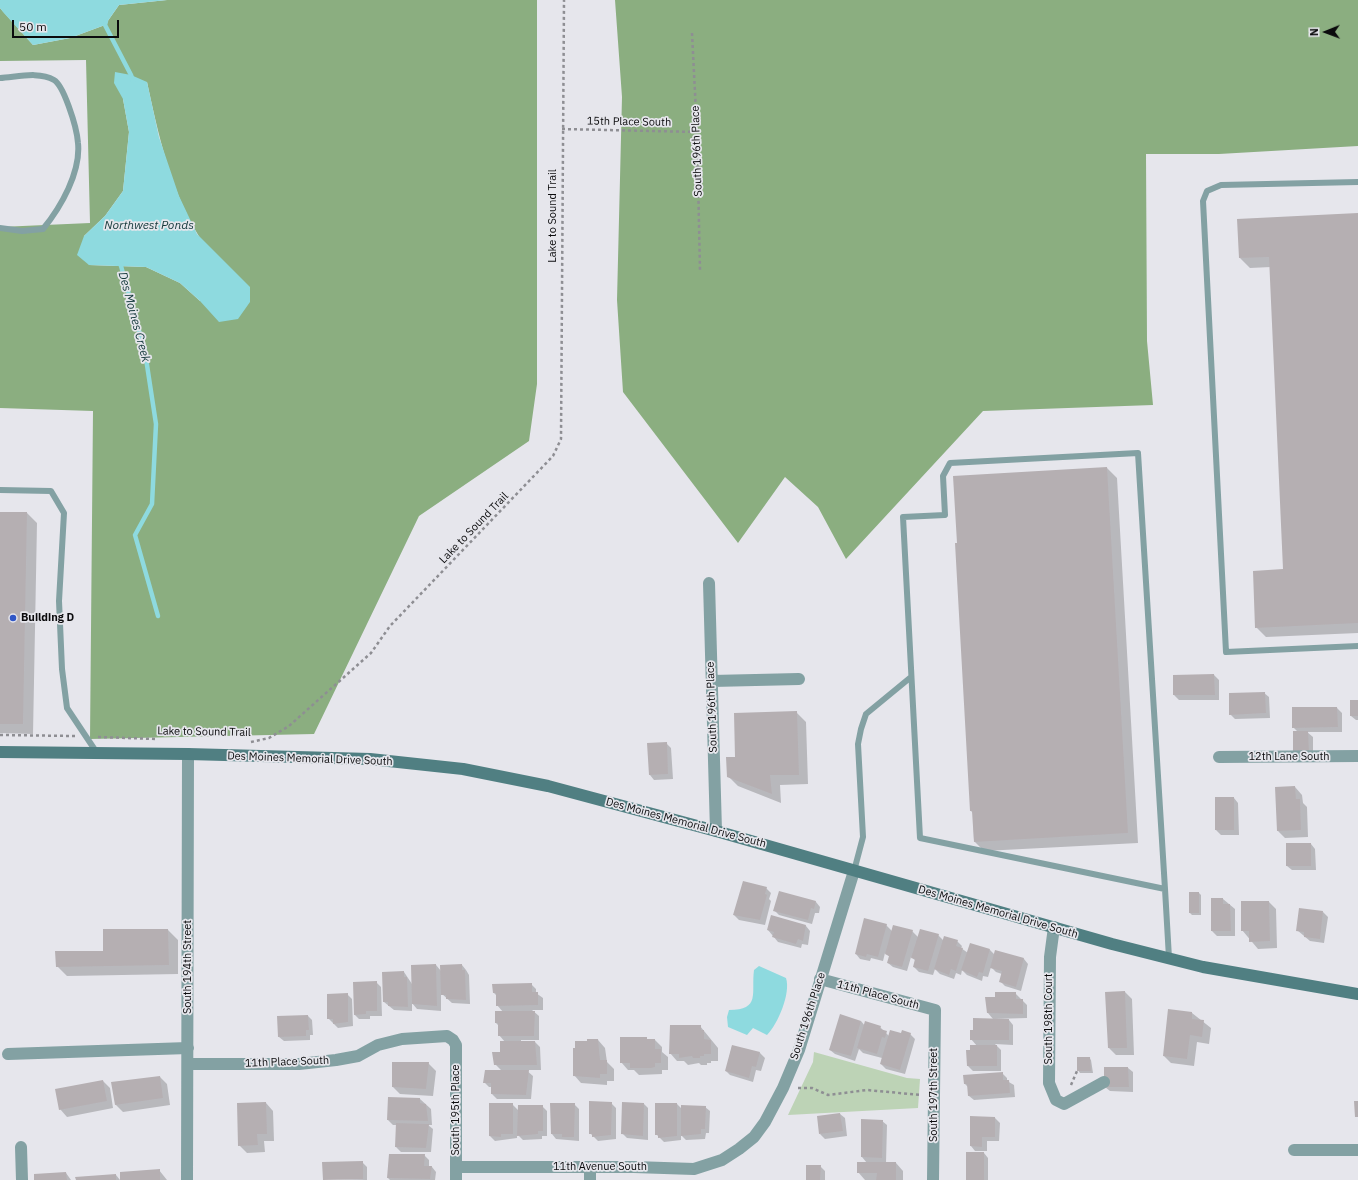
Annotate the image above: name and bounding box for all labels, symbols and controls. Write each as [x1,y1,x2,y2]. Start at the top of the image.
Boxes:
scale bar [14,12,121,38]
north arrow [1306,12,1346,52]
text: 50 m [19,19,47,34]
text: N [1307,28,1321,36]
street label: South 196th Place [689,105,705,197]
street label: 15th Place South [587,115,671,129]
street label: Lake to Sound Trail [546,169,560,263]
water label: Northwest Ponds [104,219,194,233]
water label: Des Moines Creek [115,270,153,364]
street label: Lake to Sound Trail [437,490,511,566]
place label: Building D [21,611,74,625]
marker: Building D [8,613,18,623]
street label: South 196th Place [704,661,720,753]
street label: Lake to Sound Trail [157,725,251,739]
street label: Des Moines Memorial Drive South [227,750,393,768]
street label: 12th Lane South [1248,750,1330,764]
street label: Des Moines Memorial Drive South [604,795,768,851]
street label: Des Moines Memorial Drive South [917,883,1079,941]
street label: South 194th Street [181,920,195,1014]
street label: South 196th Place [788,971,828,1061]
street label: South 198th Court [1042,973,1056,1065]
street label: 11th Place South [836,978,920,1012]
street label: South 197th Street [927,1048,941,1142]
street label: 11th Place South [245,1054,329,1070]
street label: South 195th Place [449,1064,463,1156]
street label: 11th Avenue South [553,1160,647,1174]

